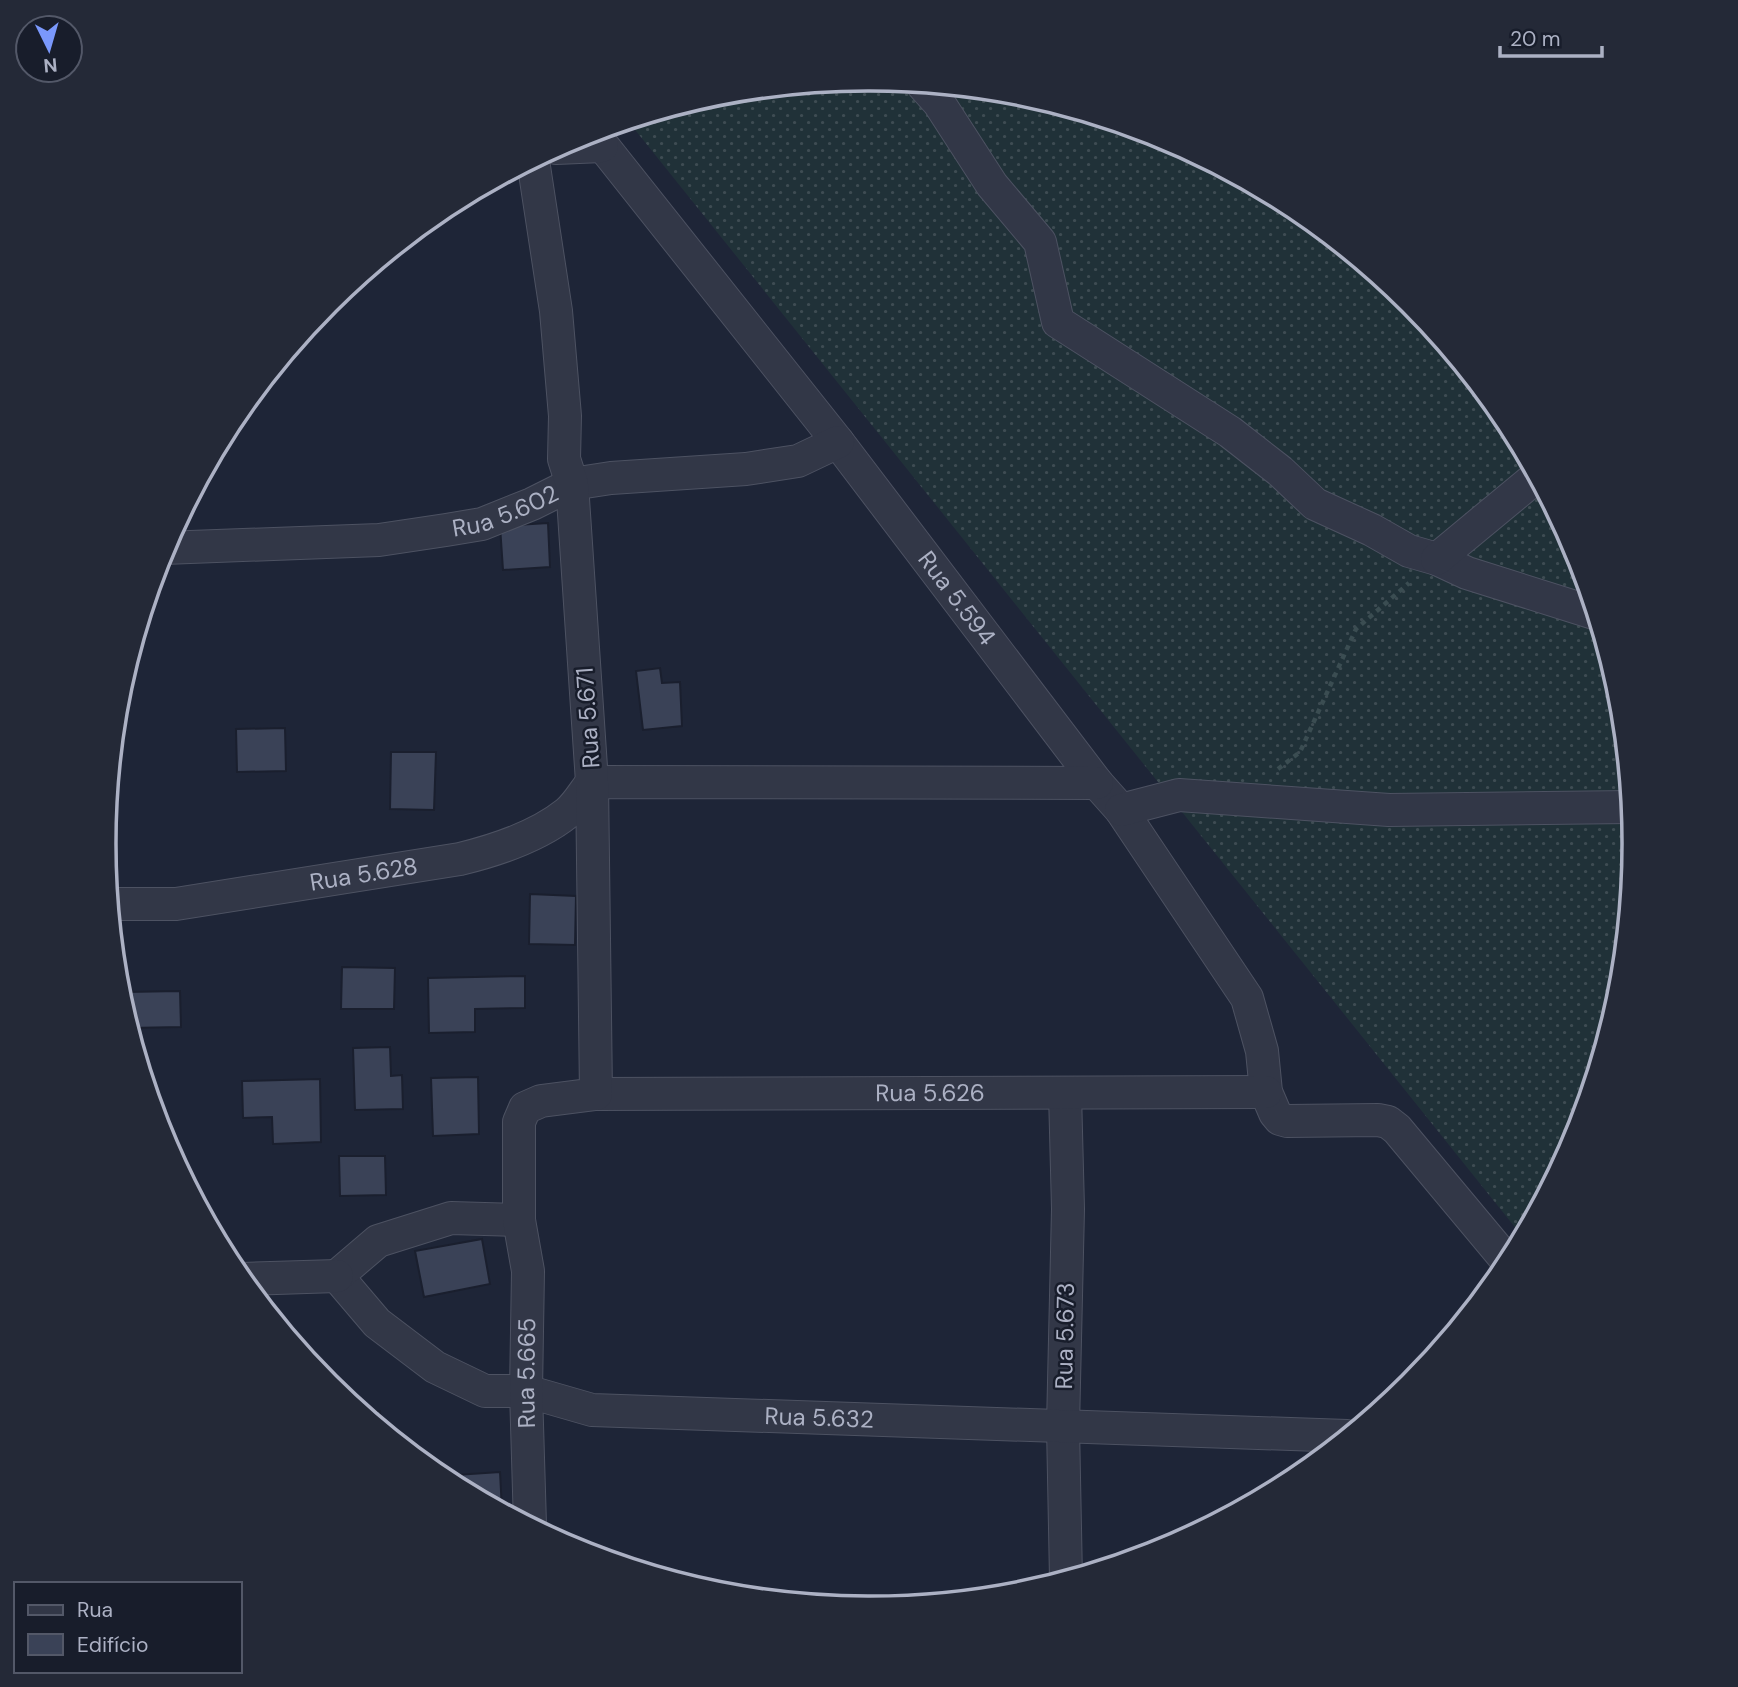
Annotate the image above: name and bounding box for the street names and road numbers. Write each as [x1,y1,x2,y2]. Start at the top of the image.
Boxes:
street label: Rua 5.602 [450,477,563,544]
street label: Rua 5.594 [911,545,1003,651]
street label: Rua 5.671 [569,667,606,769]
street label: Rua 5.628 [308,850,420,898]
street label: Rua 5.626 [875,1077,985,1108]
street label: Rua 5.673 [1048,1282,1081,1390]
street label: Rua 5.665 [510,1318,542,1429]
street label: Rua 5.632 [764,1400,874,1435]

